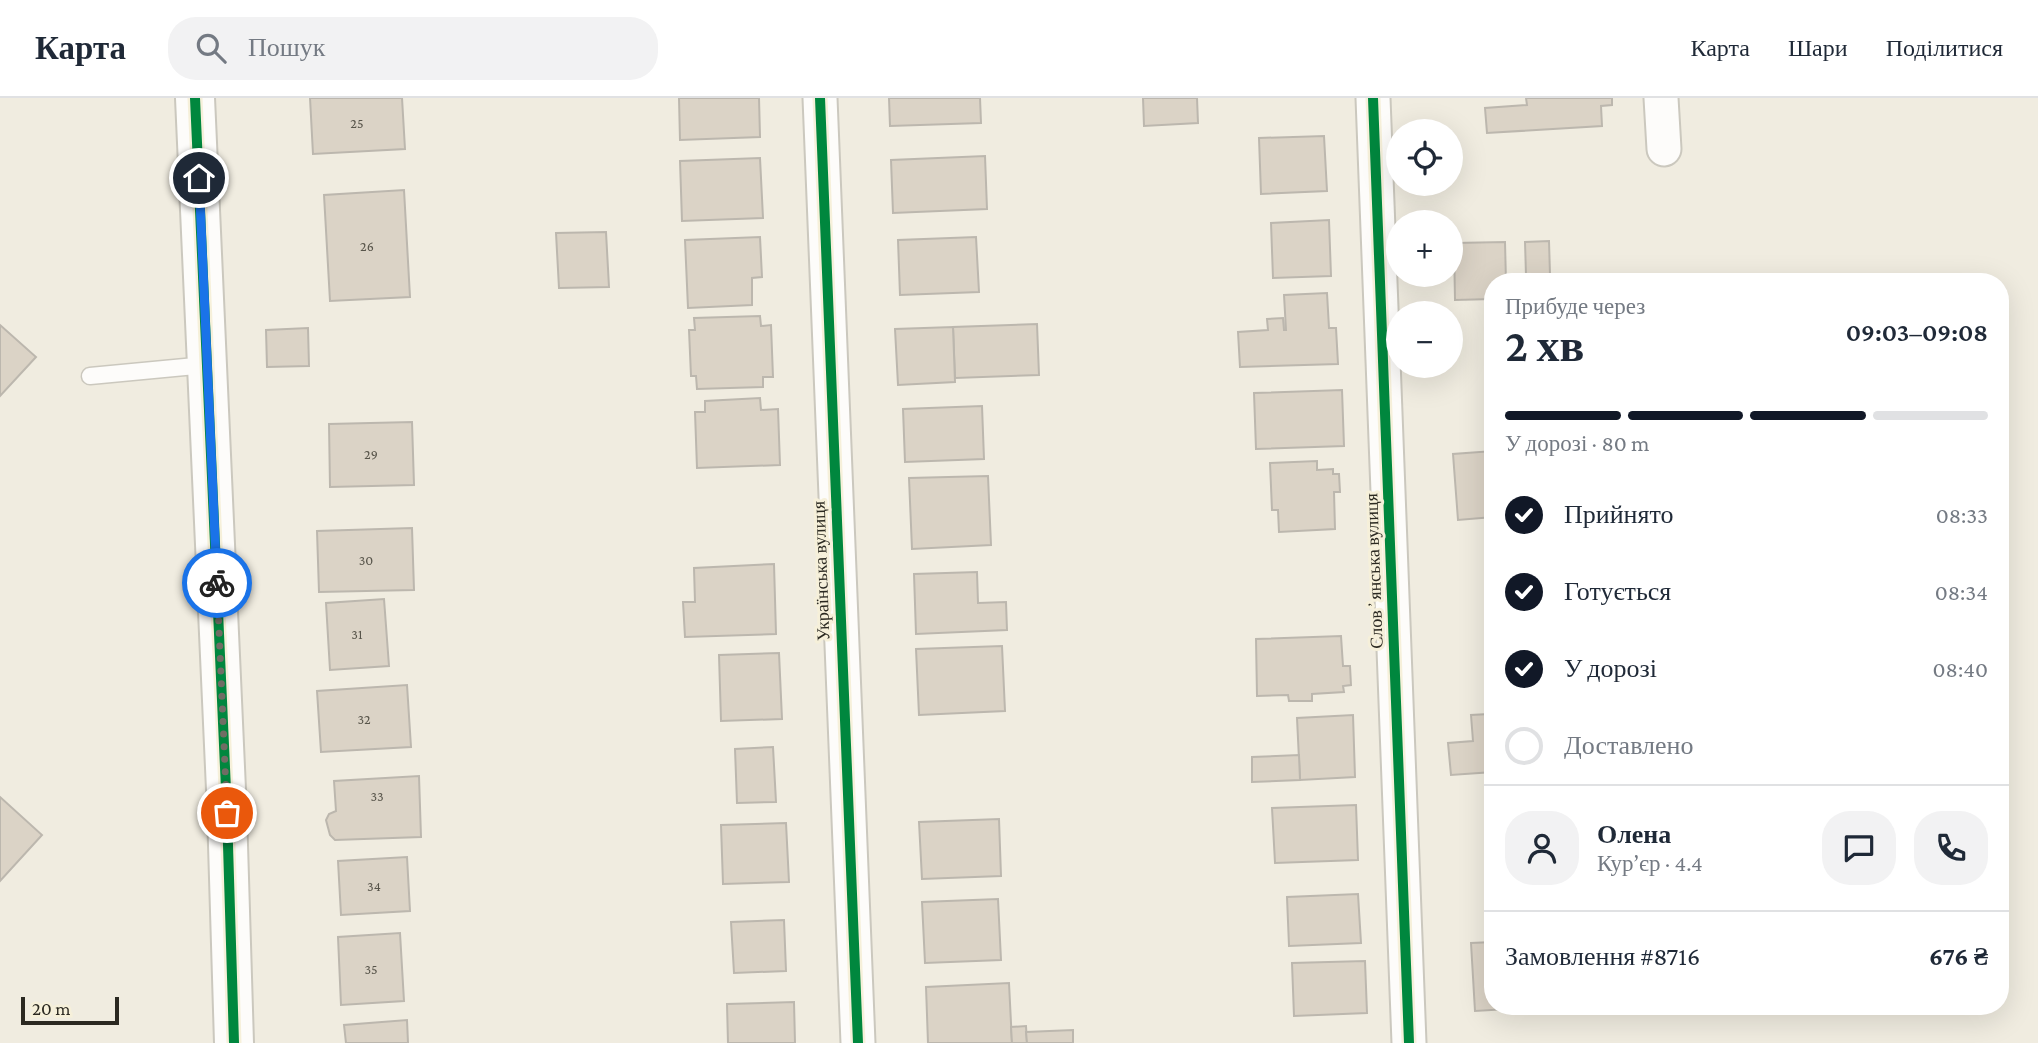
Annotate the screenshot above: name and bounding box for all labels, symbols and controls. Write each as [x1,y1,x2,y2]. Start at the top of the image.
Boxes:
search box [168,17,658,80]
text: Карта [35,29,126,66]
icon: search [192,29,230,67]
text: Пошук [248,33,325,62]
text: Карта [1690,34,1750,61]
text: Шари [1788,34,1848,61]
text: Поділитися [1886,34,2003,61]
house number: 25 [350,115,364,131]
map controls [1386,119,1463,378]
button: locate [1386,119,1463,196]
pin [169,148,229,208]
icon: home [180,159,218,197]
button: + [1386,210,1463,287]
house number: 26 [360,238,374,254]
text: Прибуде через [1505,293,1645,319]
button: − [1386,301,1463,378]
text: 09:03–09:08 [1846,318,1988,347]
text: 2 хв [1505,320,1584,371]
text: У дорозі · 80 m [1505,430,1650,456]
house number: 29 [364,446,378,462]
street label: Словʼянська вулиця [1361,493,1387,649]
icon: check [1505,496,1543,534]
text: Прийнято [1564,500,1674,529]
street label: Українська вулиця [809,501,833,641]
text: 08:33 [1936,502,1988,528]
courier [182,548,252,618]
house number: 30 [359,552,373,568]
icon: bike [198,564,236,602]
icon: check [1505,573,1543,611]
text: Готується [1564,577,1671,606]
text: 08:34 [1935,579,1988,605]
house number: 31 [351,626,363,642]
icon: check [1505,650,1543,688]
text: У дорозі [1564,654,1657,683]
text: 08:40 [1933,656,1988,682]
house number: 32 [357,711,371,727]
text: Доставлено [1564,731,1694,760]
pin [197,783,257,843]
house number: 33 [370,788,384,804]
icon: bag [208,794,246,832]
button: person [1505,811,1579,885]
button: chat [1822,811,1896,885]
button: phone [1914,811,1988,885]
text: Олена [1597,820,1671,849]
text: Кур’єр · 4.4 [1597,850,1703,876]
house number: 34 [367,878,381,894]
text: Замовлення #8716 [1505,942,1700,971]
text: 676 ₴ [1929,942,1988,971]
house number: 35 [364,961,378,977]
scale bar [21,994,119,1026]
text: 20 m [32,998,71,1019]

